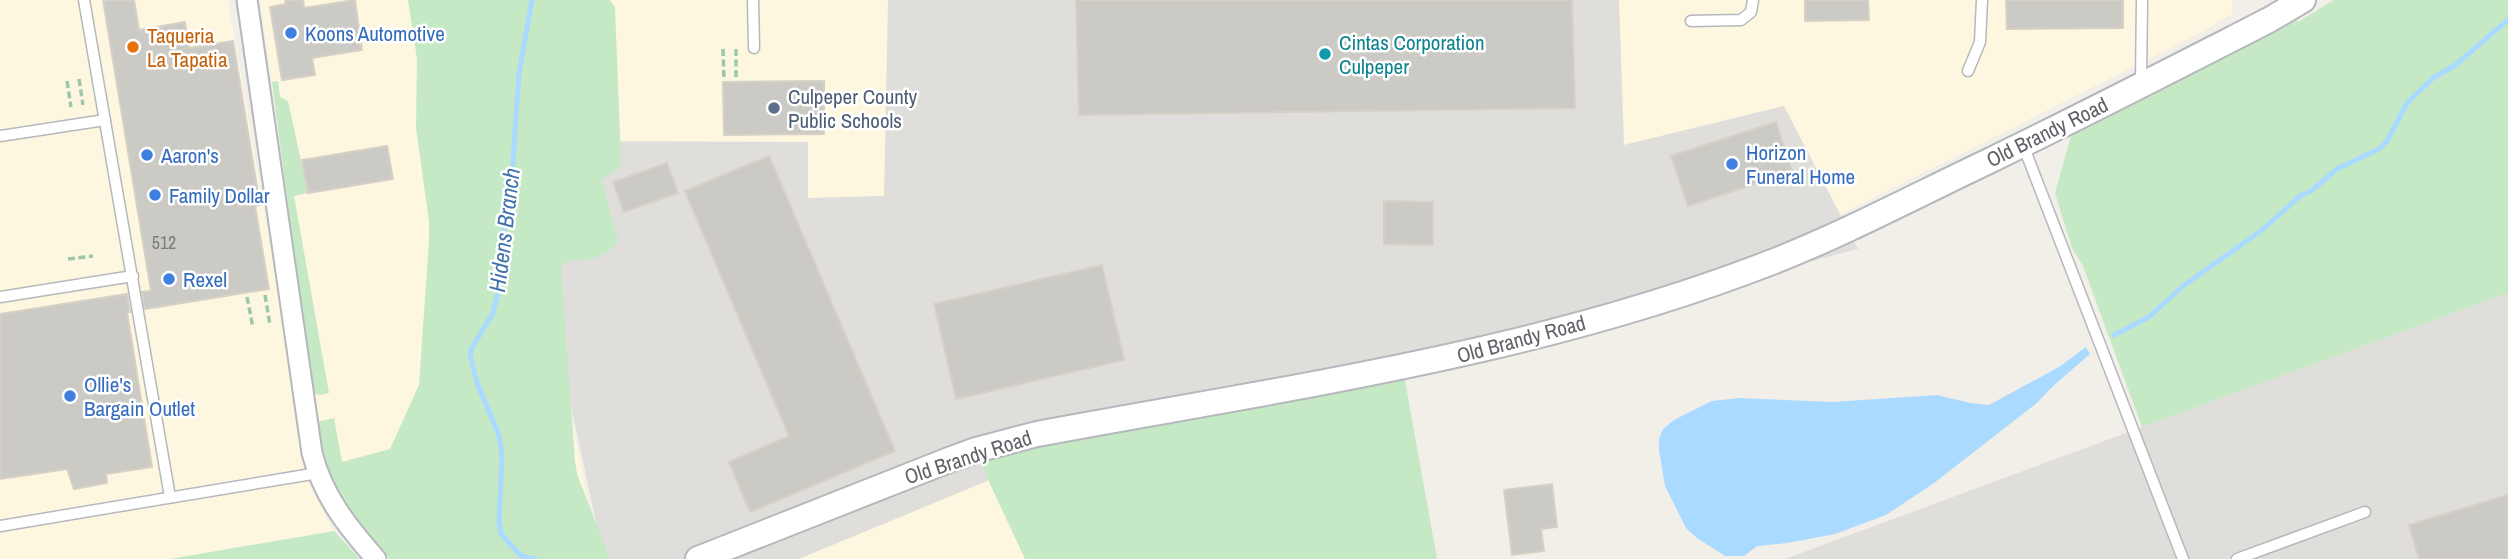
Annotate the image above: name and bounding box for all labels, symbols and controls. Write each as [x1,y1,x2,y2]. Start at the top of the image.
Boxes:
place label: Koons Automotive [305,19,445,48]
place label: Taqueria La Tapatia [147,21,228,74]
marker: Koons Automotive [283,25,299,41]
place label: Cintas Corporation Culpeper [1339,28,1485,81]
marker: Taqueria La Tapatia [125,39,141,55]
marker: Cintas Corporation Culpeper [1317,46,1333,62]
place label: Culpeper County Public Schools [788,82,918,135]
street label: Old Brandy Road [1981,90,2113,174]
marker: Culpeper County Public Schools [766,100,782,116]
place label: Horizon Funeral Home [1746,138,1855,191]
place label: Aaron's [160,141,219,170]
marker: Aaron's [139,147,155,163]
marker: Horizon Funeral Home [1724,156,1740,172]
water label: Hidens Branch [481,166,527,294]
place label: Family Dollar [169,181,270,210]
marker: Family Dollar [147,187,163,203]
house number: 512 [152,230,176,255]
place label: Rexel [183,265,227,294]
marker: Rexel [161,271,177,287]
street label: Old Brandy Road [1453,308,1589,370]
place label: Ollie's Bargain Outlet [84,370,195,423]
marker: Ollie's Bargain Outlet [62,388,78,404]
street label: Old Brandy Road [901,423,1035,491]

